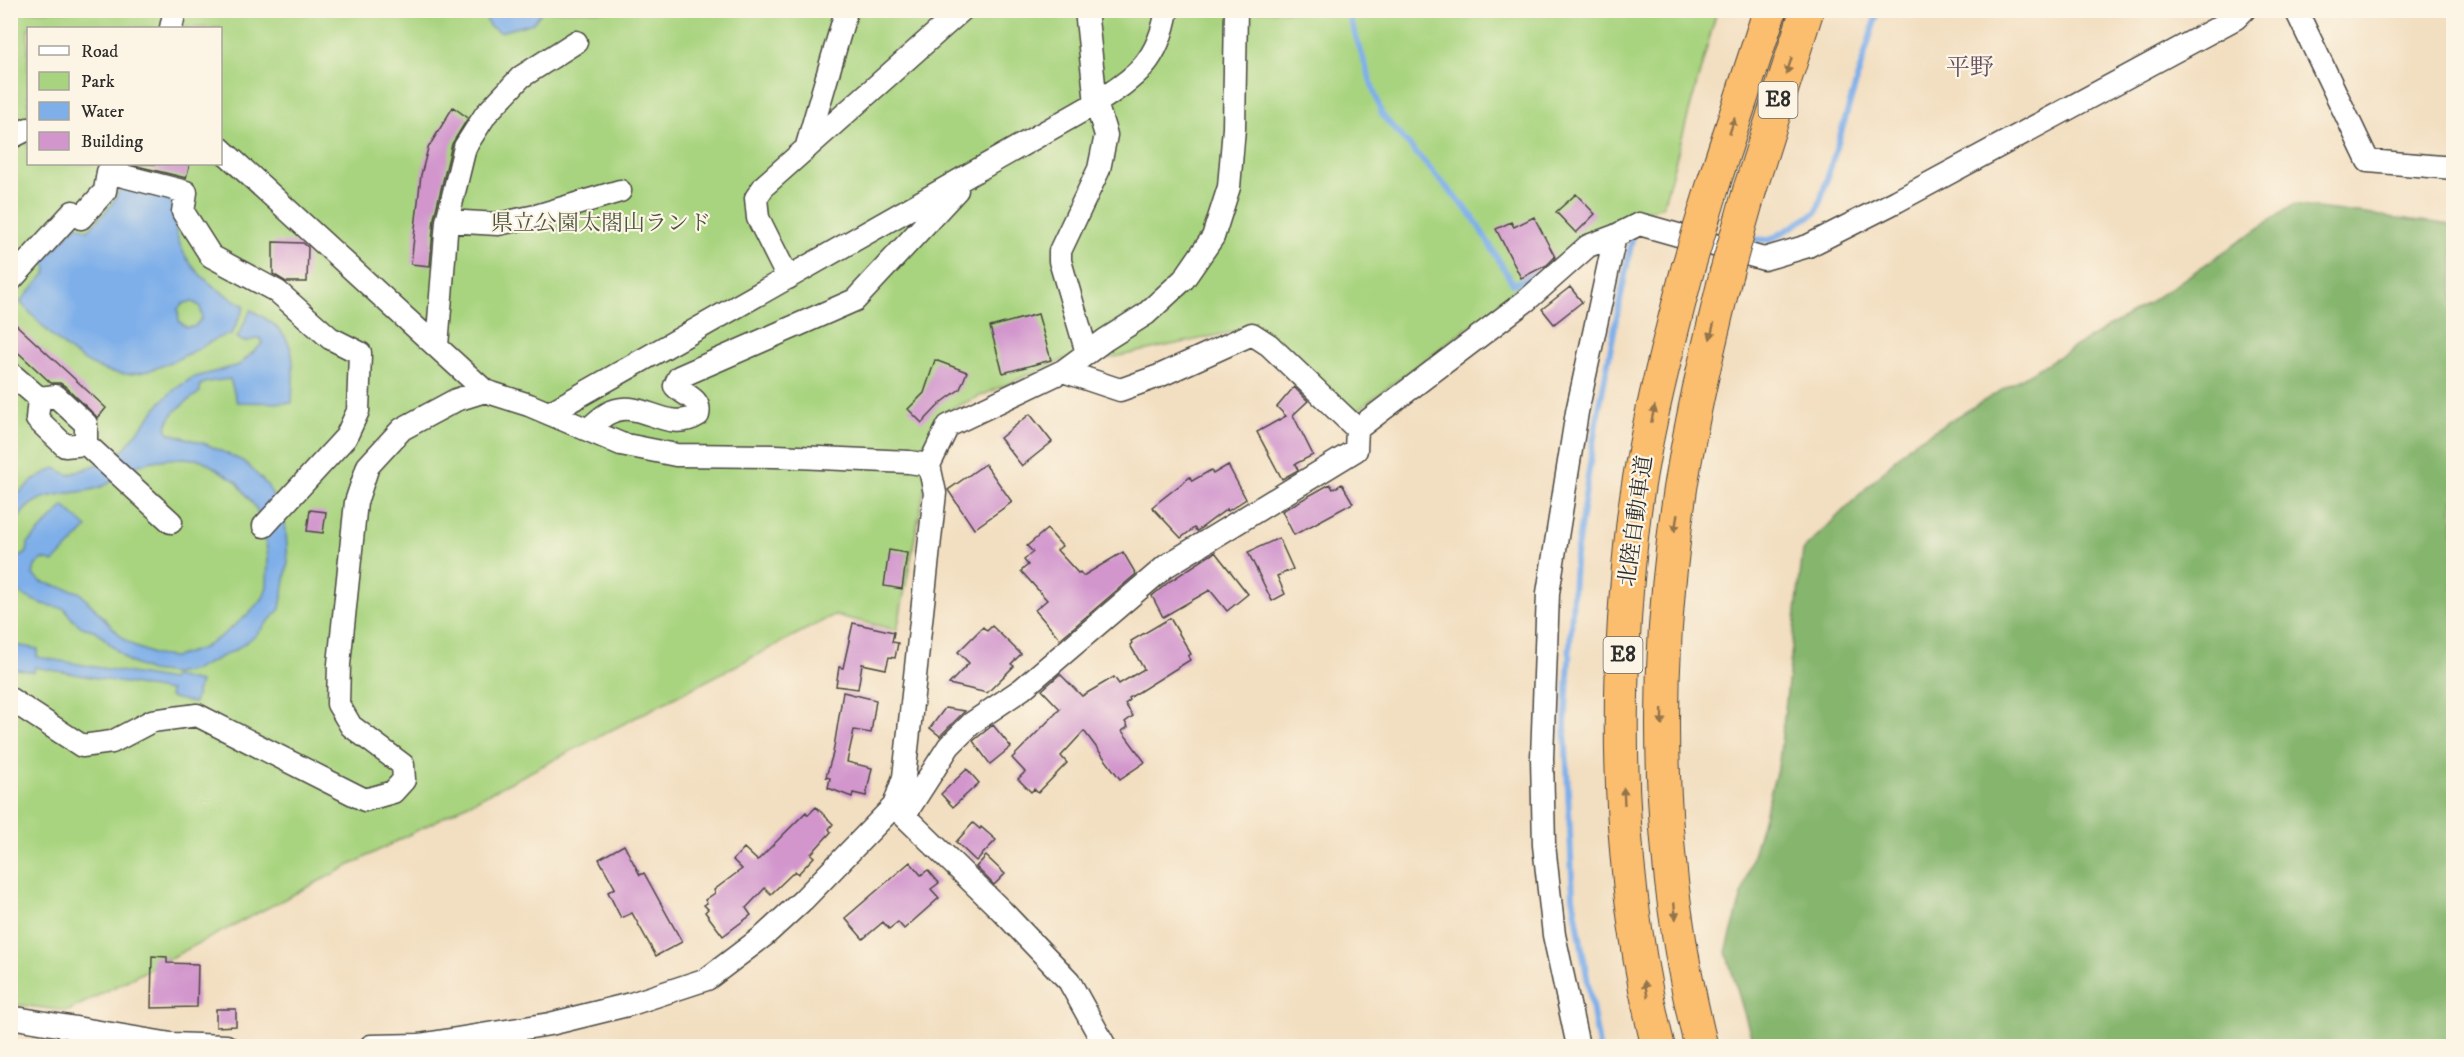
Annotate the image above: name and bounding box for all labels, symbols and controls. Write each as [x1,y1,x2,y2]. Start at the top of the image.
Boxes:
legend [27,27,222,165]
text: Road [81,41,118,63]
district label: 平野 [1946,53,1994,83]
one-way arrow [1784,57,1793,75]
text: Park [81,71,115,93]
road number: E8 [1758,82,1798,118]
text: Water [80,101,124,123]
one-way arrow [1728,117,1737,135]
text: Building [81,131,143,153]
park label: 県立公園太閤山ランド [491,210,711,237]
one-way arrow [1706,322,1716,340]
one-way arrow [1648,405,1658,423]
street label: 北陸自動車道 [1613,454,1659,588]
one-way arrow [1671,513,1680,532]
road number: E8 [1604,637,1642,673]
one-way arrow [1657,708,1667,727]
one-way arrow [1619,786,1628,805]
one-way arrow [1670,902,1680,921]
one-way arrow [1641,980,1650,999]

